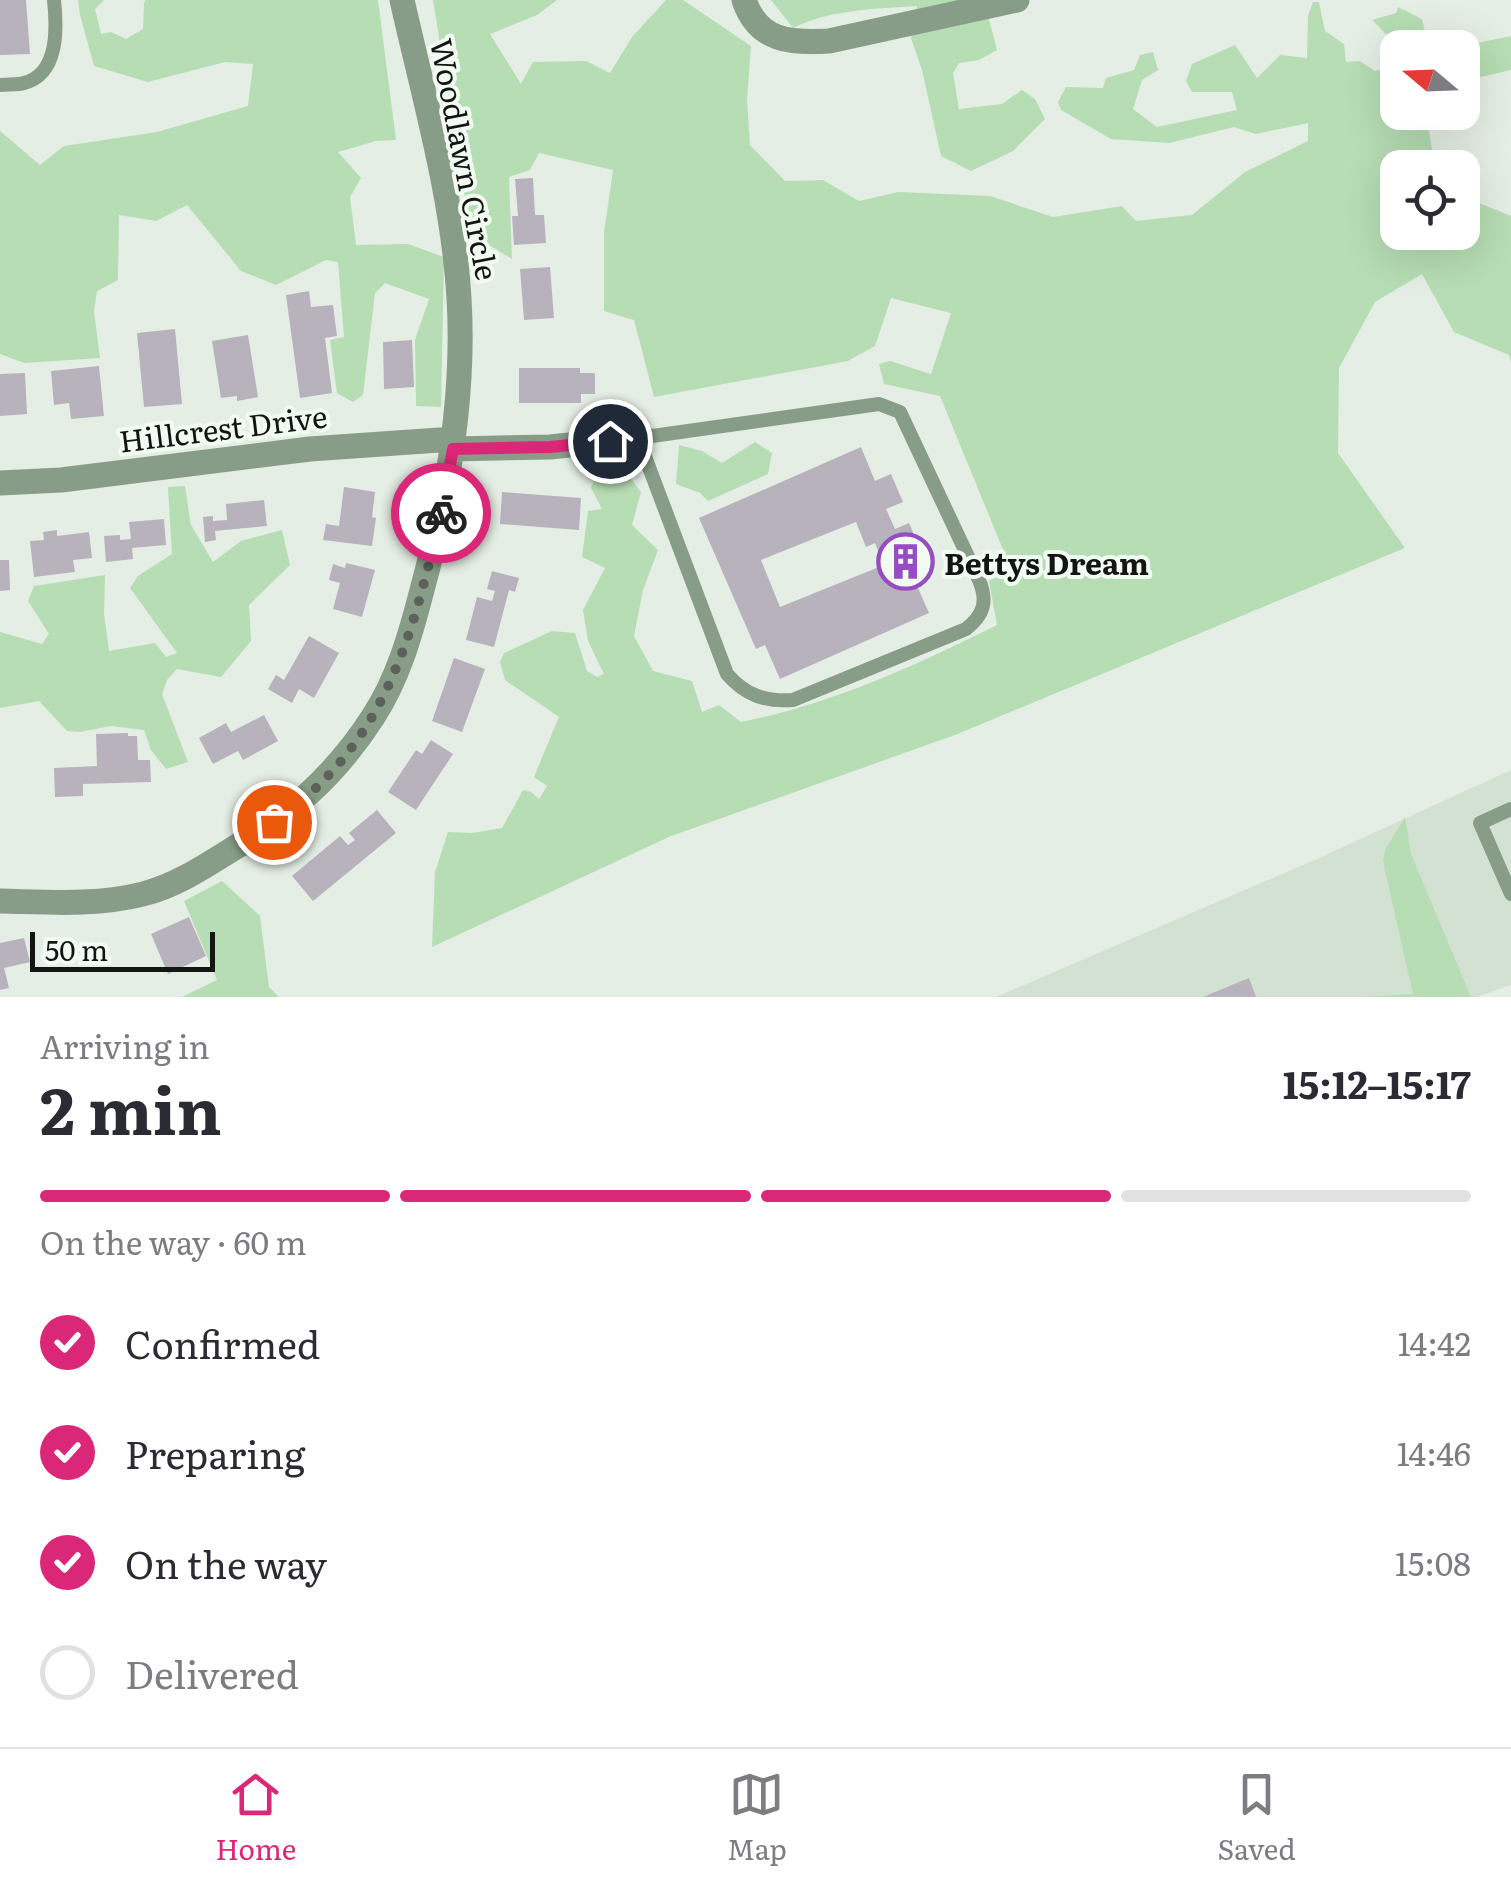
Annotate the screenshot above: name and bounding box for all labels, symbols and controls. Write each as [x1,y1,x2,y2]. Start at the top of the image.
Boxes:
north arrow [1380,30,1480,130]
map controls [1380,30,1480,250]
street label: Woodlawn Circle [421,34,511,284]
button: locate [1380,150,1480,250]
street label: Hillcrest Drive [117,392,329,462]
pin [568,399,653,484]
icon: home [583,414,638,469]
courier [391,463,491,563]
icon: bike [414,486,469,541]
building icon: Bettys Dream [875,532,935,592]
place label: Bettys Dream [944,540,1149,584]
pin [232,780,317,865]
icon: bag [247,795,302,850]
scale bar [30,927,215,971]
text: 50 m [45,928,108,970]
text: Arriving in [40,1021,210,1069]
text: 15:12–15:17 [1283,1054,1471,1111]
text: 2 min [40,1058,222,1155]
text: On the way · 60 m [40,1217,307,1265]
text: Confirmed [125,1314,320,1371]
icon: check [40,1315,95,1370]
text: 14:42 [1398,1318,1471,1366]
text: Preparing [125,1424,305,1481]
icon: check [40,1425,95,1480]
text: 14:46 [1397,1428,1471,1476]
text: On the way [125,1534,327,1591]
icon: check [40,1535,95,1590]
text: 15:08 [1395,1538,1471,1586]
text: Delivered [125,1644,299,1701]
tab: Home [215,1767,296,1869]
tab: Map [727,1767,787,1869]
tab: Saved [1218,1767,1296,1869]

